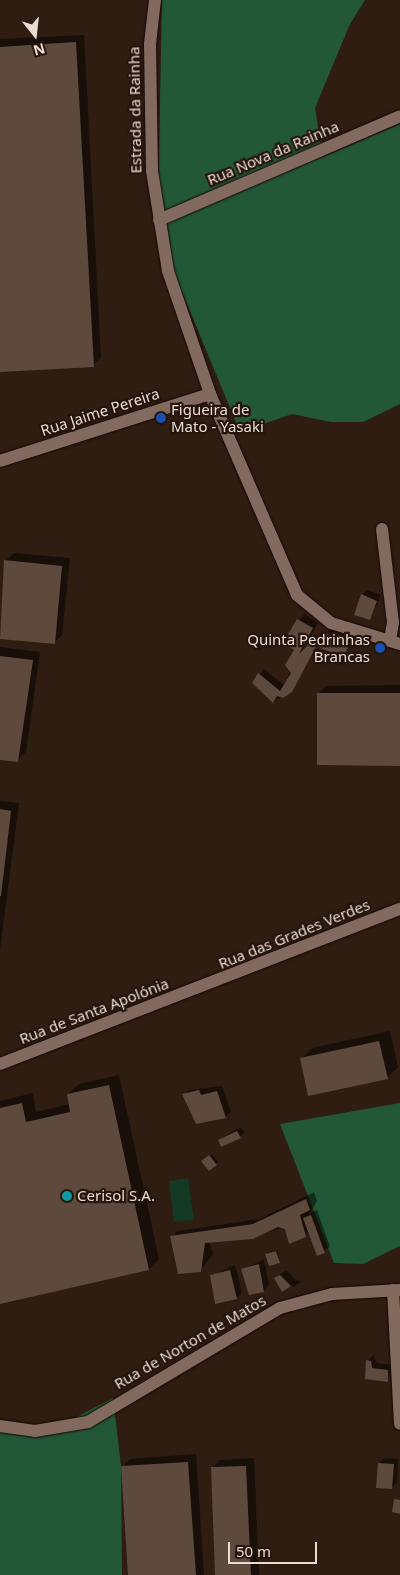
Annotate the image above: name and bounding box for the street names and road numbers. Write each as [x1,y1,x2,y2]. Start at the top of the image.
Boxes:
street label: Estrada da Rainha [125,46,145,174]
street label: Rua Nova da Rainha [205,117,341,189]
street label: Rua Jaime Pereira [38,384,162,440]
street label: Rua das Grades Verdes [216,895,372,973]
street label: Rua de Santa Apolónia [17,974,171,1048]
street label: Rua de Norton de Matos [111,1291,269,1393]

